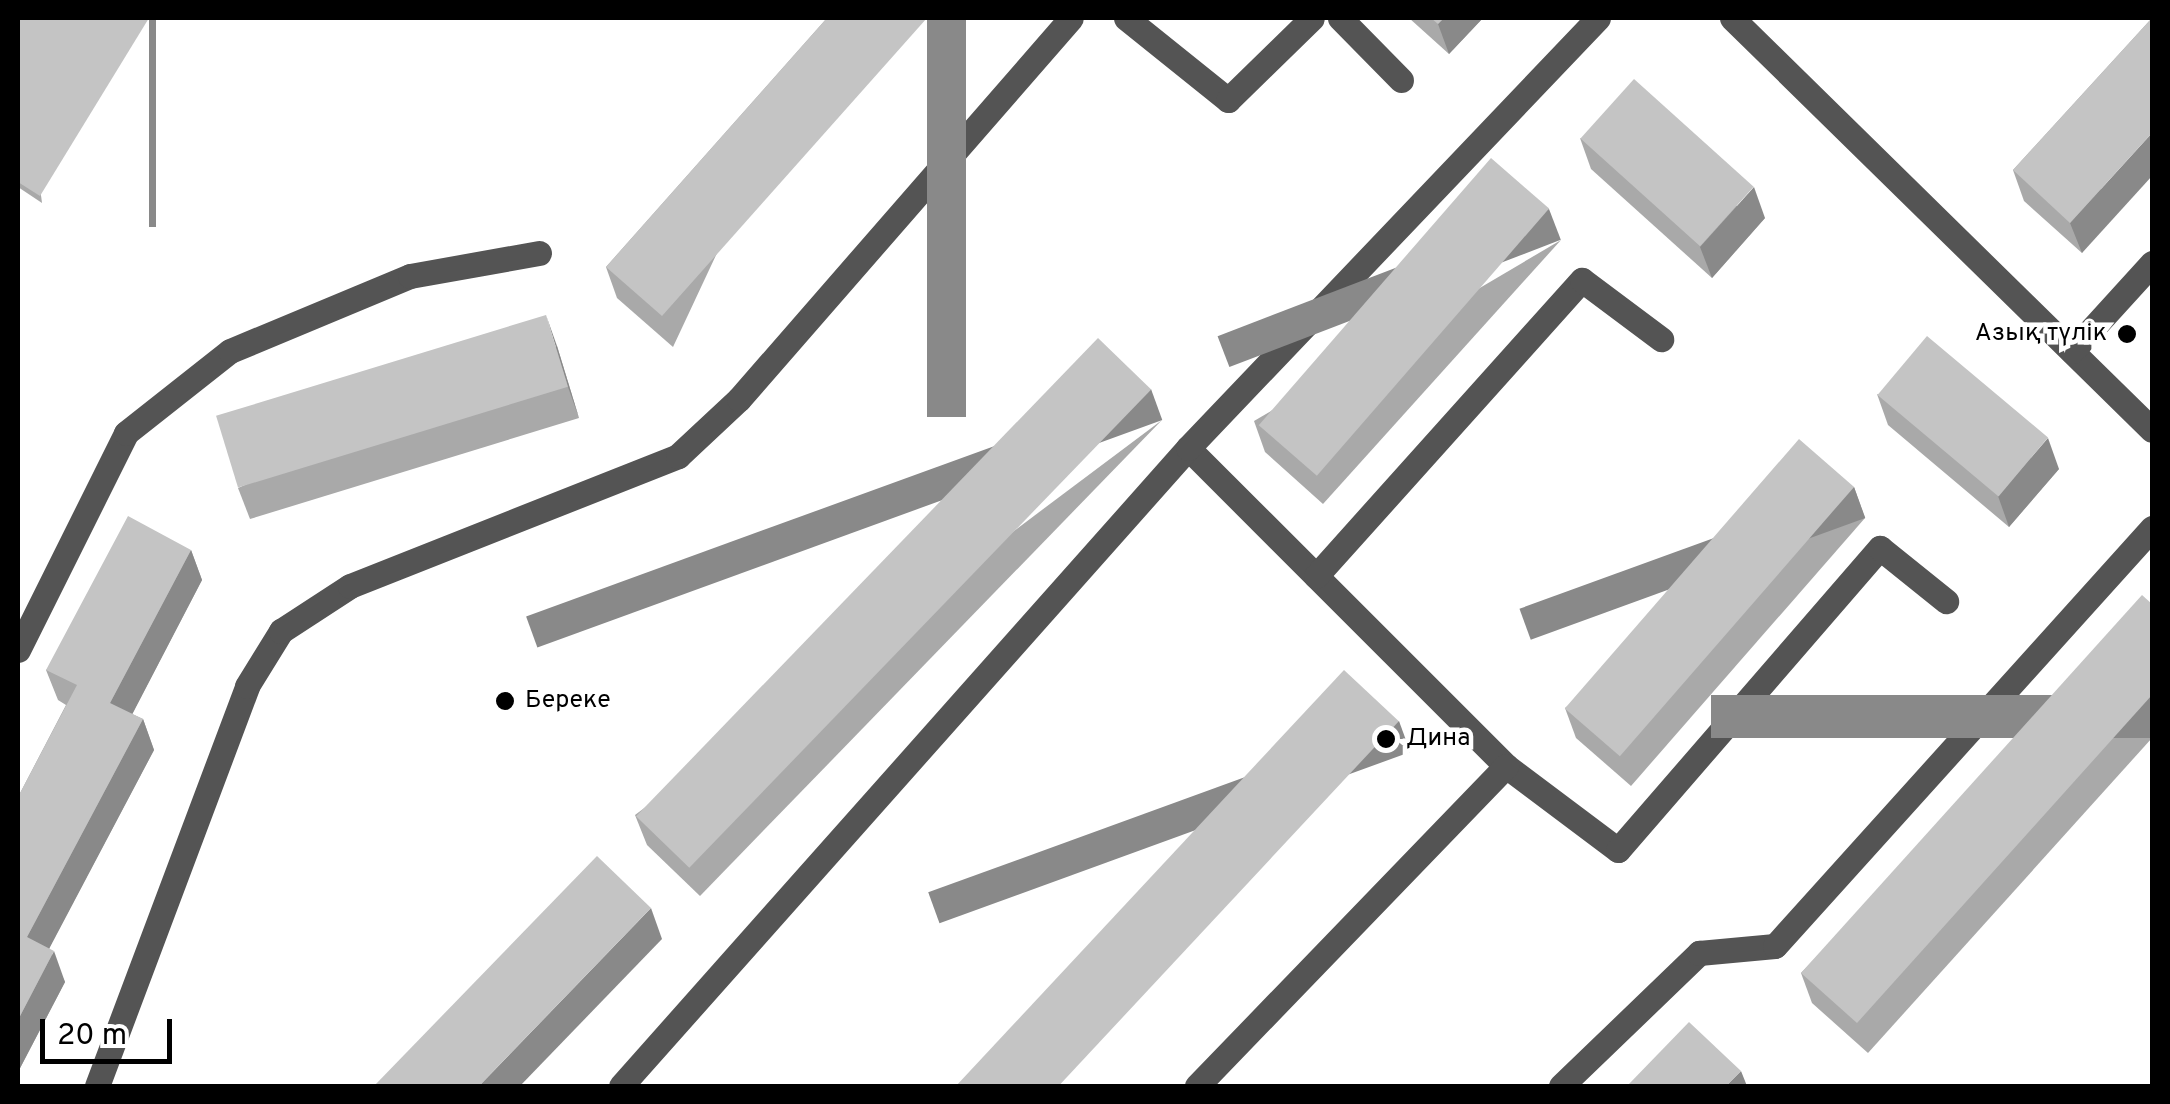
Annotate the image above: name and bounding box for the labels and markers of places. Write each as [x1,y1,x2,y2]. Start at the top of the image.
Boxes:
place label: Азық түлік [1975,319,2107,349]
marker: Азық түлік [2116,323,2138,345]
place label: Береке [525,686,611,716]
marker: Береке [494,690,516,712]
place label: Дина [1406,724,1470,754]
marker: Дина [1375,728,1397,750]

